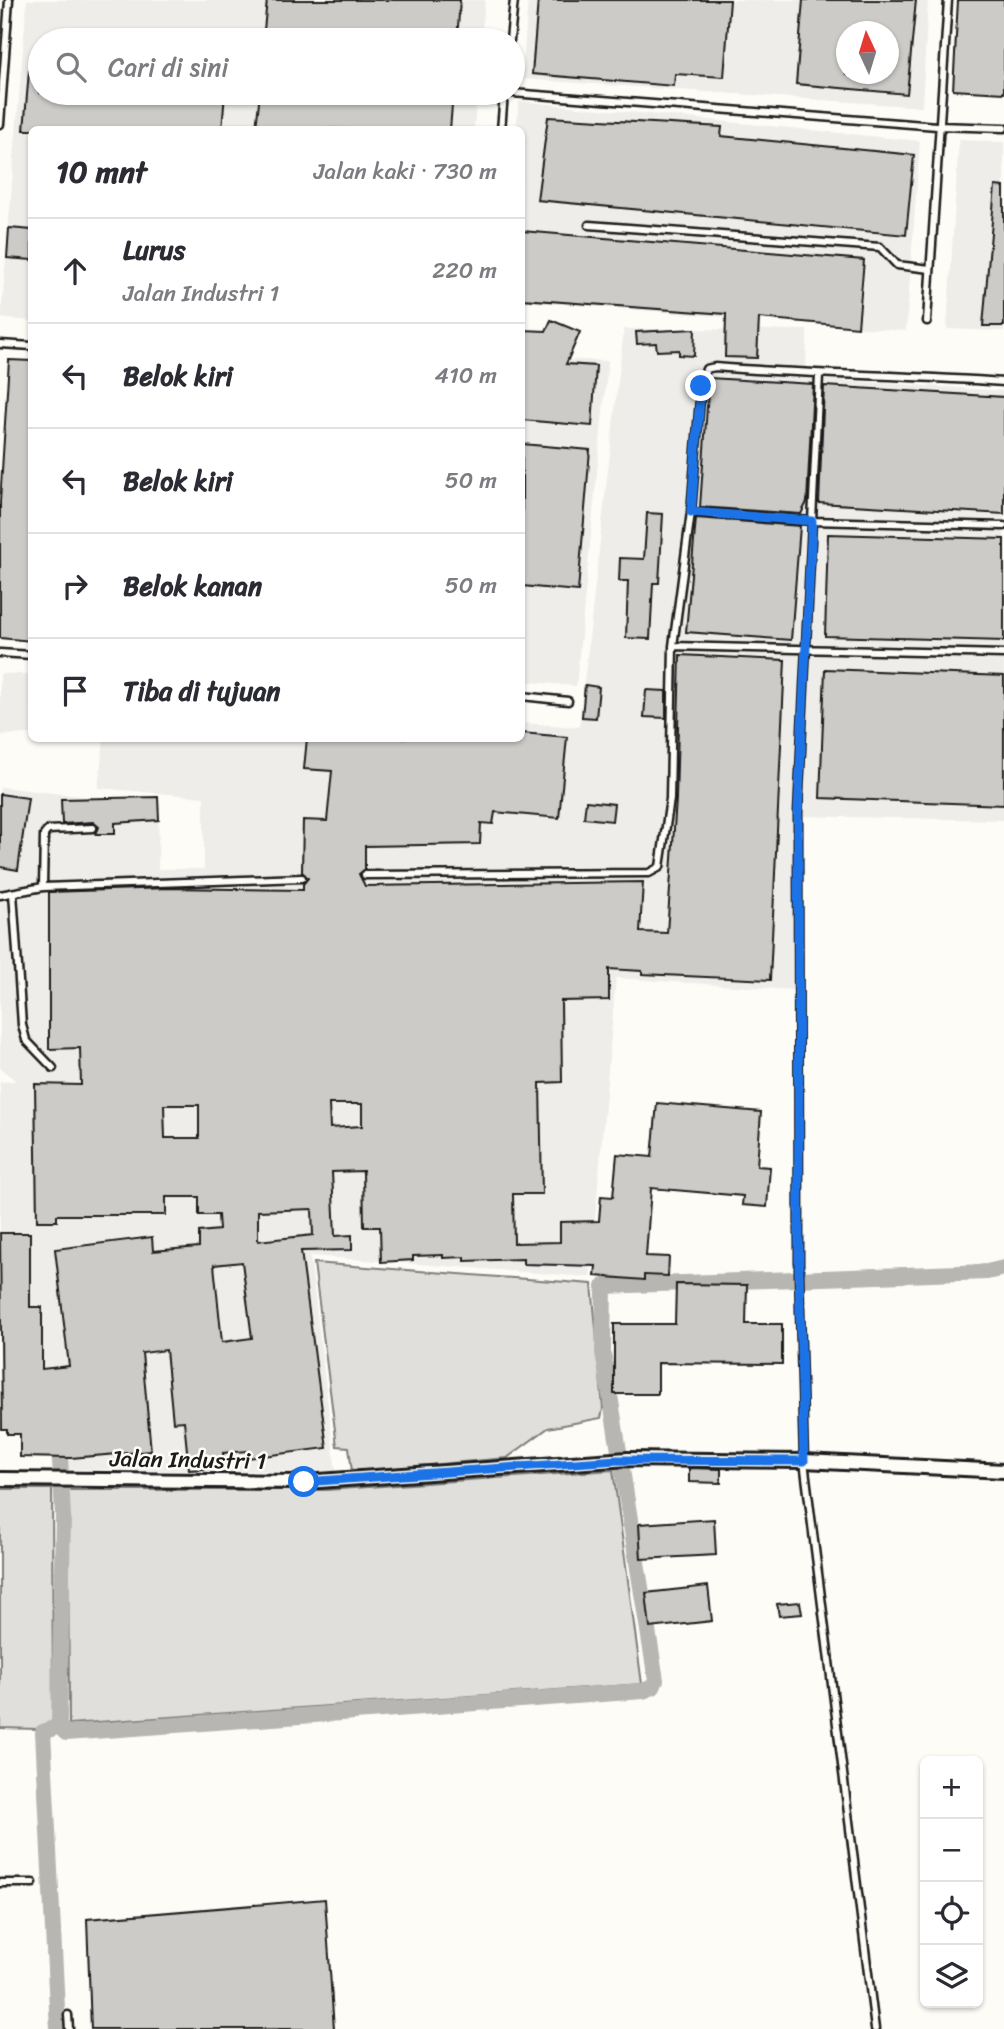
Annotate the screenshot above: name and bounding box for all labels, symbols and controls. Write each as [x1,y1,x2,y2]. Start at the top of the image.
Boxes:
north arrow [836,21,899,84]
search box [28,28,525,105]
text: Cari di sini [108,44,229,90]
icon: search [52,48,90,86]
text: 10 mnt [56,145,147,199]
text: Jalan kaki · 730 m [314,151,497,192]
text: Lurus [123,227,186,273]
text: 220 m [432,250,497,291]
icon: ahead [56,252,94,290]
text: Jalan Industri 1 [123,273,279,314]
text: Belok kiri [123,353,233,399]
text: 410 m [435,355,497,396]
icon: left [56,357,94,395]
route end [685,370,716,401]
text: Belok kiri [123,458,233,504]
text: 50 m [445,460,497,501]
icon: left [56,462,94,500]
text: Belok kanan [123,563,262,609]
text: 50 m [445,565,497,606]
icon: right [56,567,94,605]
text: Tiba di tujuan [123,668,280,714]
icon: arrive [56,672,94,710]
street label: Jalan Industri 1 [108,1438,267,1482]
route start [288,1466,319,1497]
map controls [920,1756,983,2008]
button: + [920,1756,983,1819]
button: − [920,1819,983,1882]
button: locate [920,1882,983,1945]
button: layers [920,1945,983,2008]

